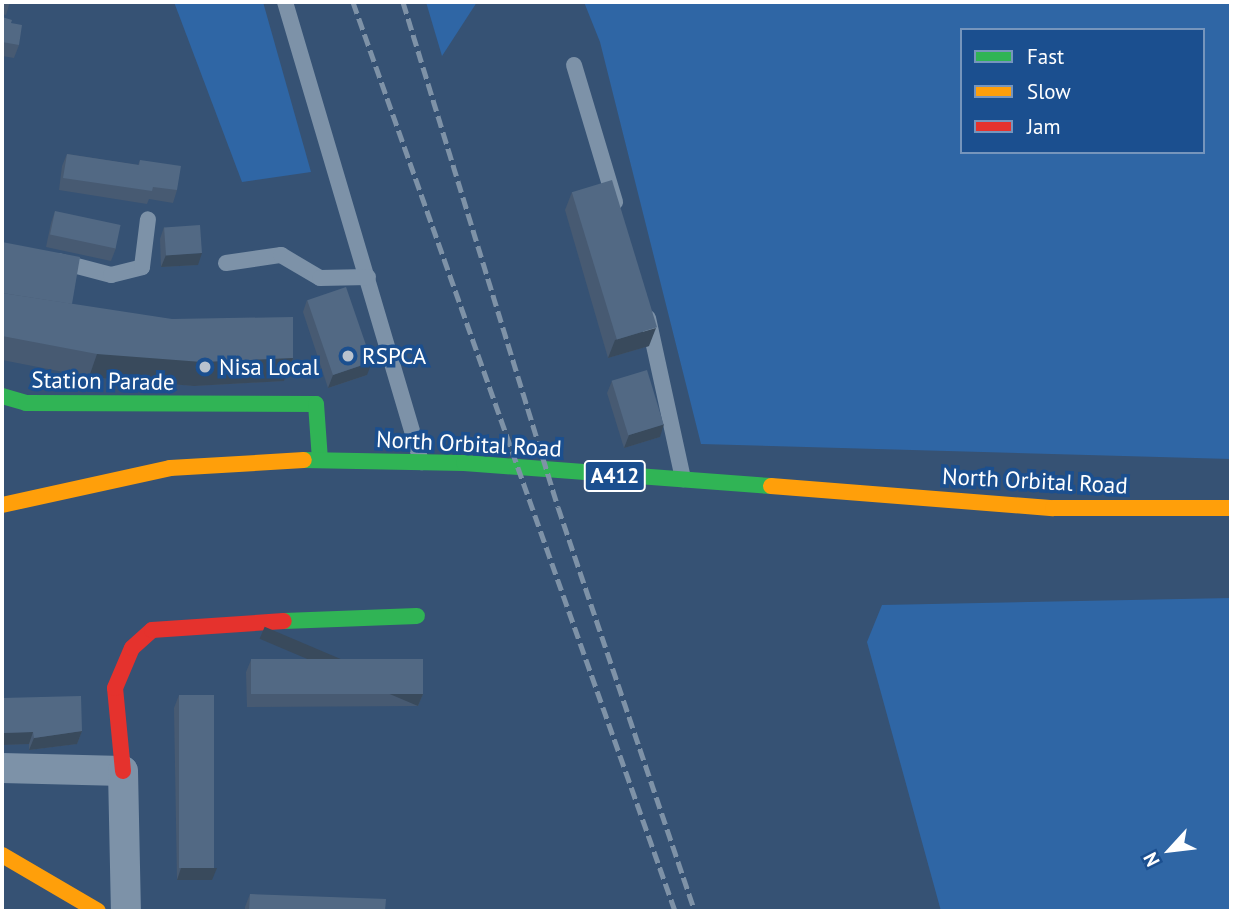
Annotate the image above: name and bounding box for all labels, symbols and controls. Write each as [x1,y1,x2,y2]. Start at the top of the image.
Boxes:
legend [960,28,1205,154]
text: Fast [1027,43,1064,70]
text: Slow [1027,78,1071,105]
text: Jam [1027,113,1061,140]
place label: RSPCA [362,342,426,370]
marker: RSPCA [340,348,356,364]
place label: Nisa Local [219,353,319,381]
marker: Nisa Local [197,359,213,375]
street label: Station Parade [31,366,175,396]
street label: North Orbital Road [376,425,562,463]
road number: A412 [584,458,646,494]
street label: North Orbital Road [942,462,1128,500]
north arrow [1135,815,1205,885]
text: N [1138,849,1165,871]

